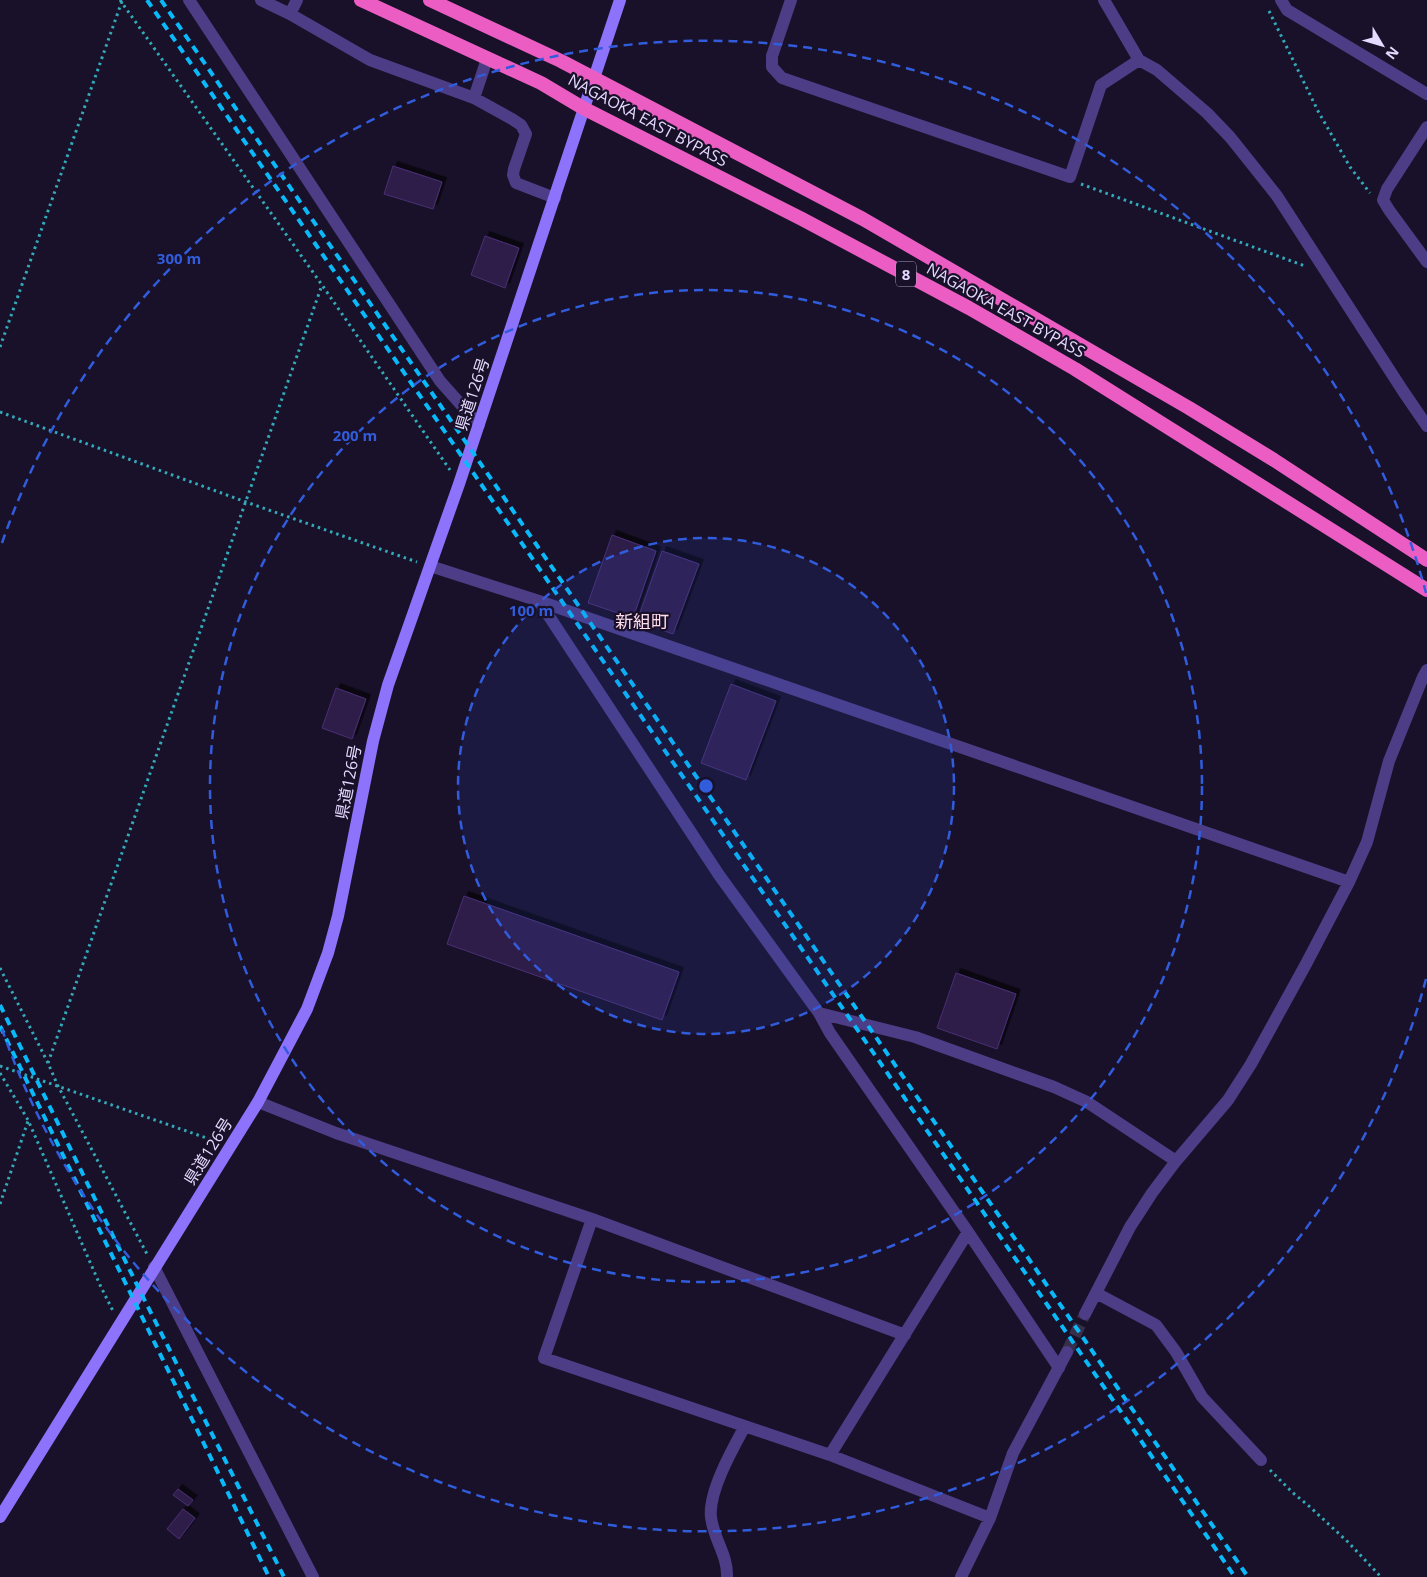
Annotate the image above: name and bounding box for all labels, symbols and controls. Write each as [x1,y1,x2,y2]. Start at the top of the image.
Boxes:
north arrow [1357,20,1407,70]
text: N [1382,43,1404,64]
street label: NAGAOKA EAST BYPASS [564,69,732,172]
text: 300 m [157,248,201,268]
street label: NAGAOKA EAST BYPASS [923,257,1089,363]
road number: 8 [896,262,916,286]
street label: 県道126号 [450,355,494,433]
text: 200 m [333,425,377,445]
text: 100 m [509,600,553,620]
district label: 新組町 [615,609,669,633]
street label: 県道126号 [330,743,366,821]
centre of rings [697,777,715,795]
street label: 県道126号 [179,1113,237,1189]

